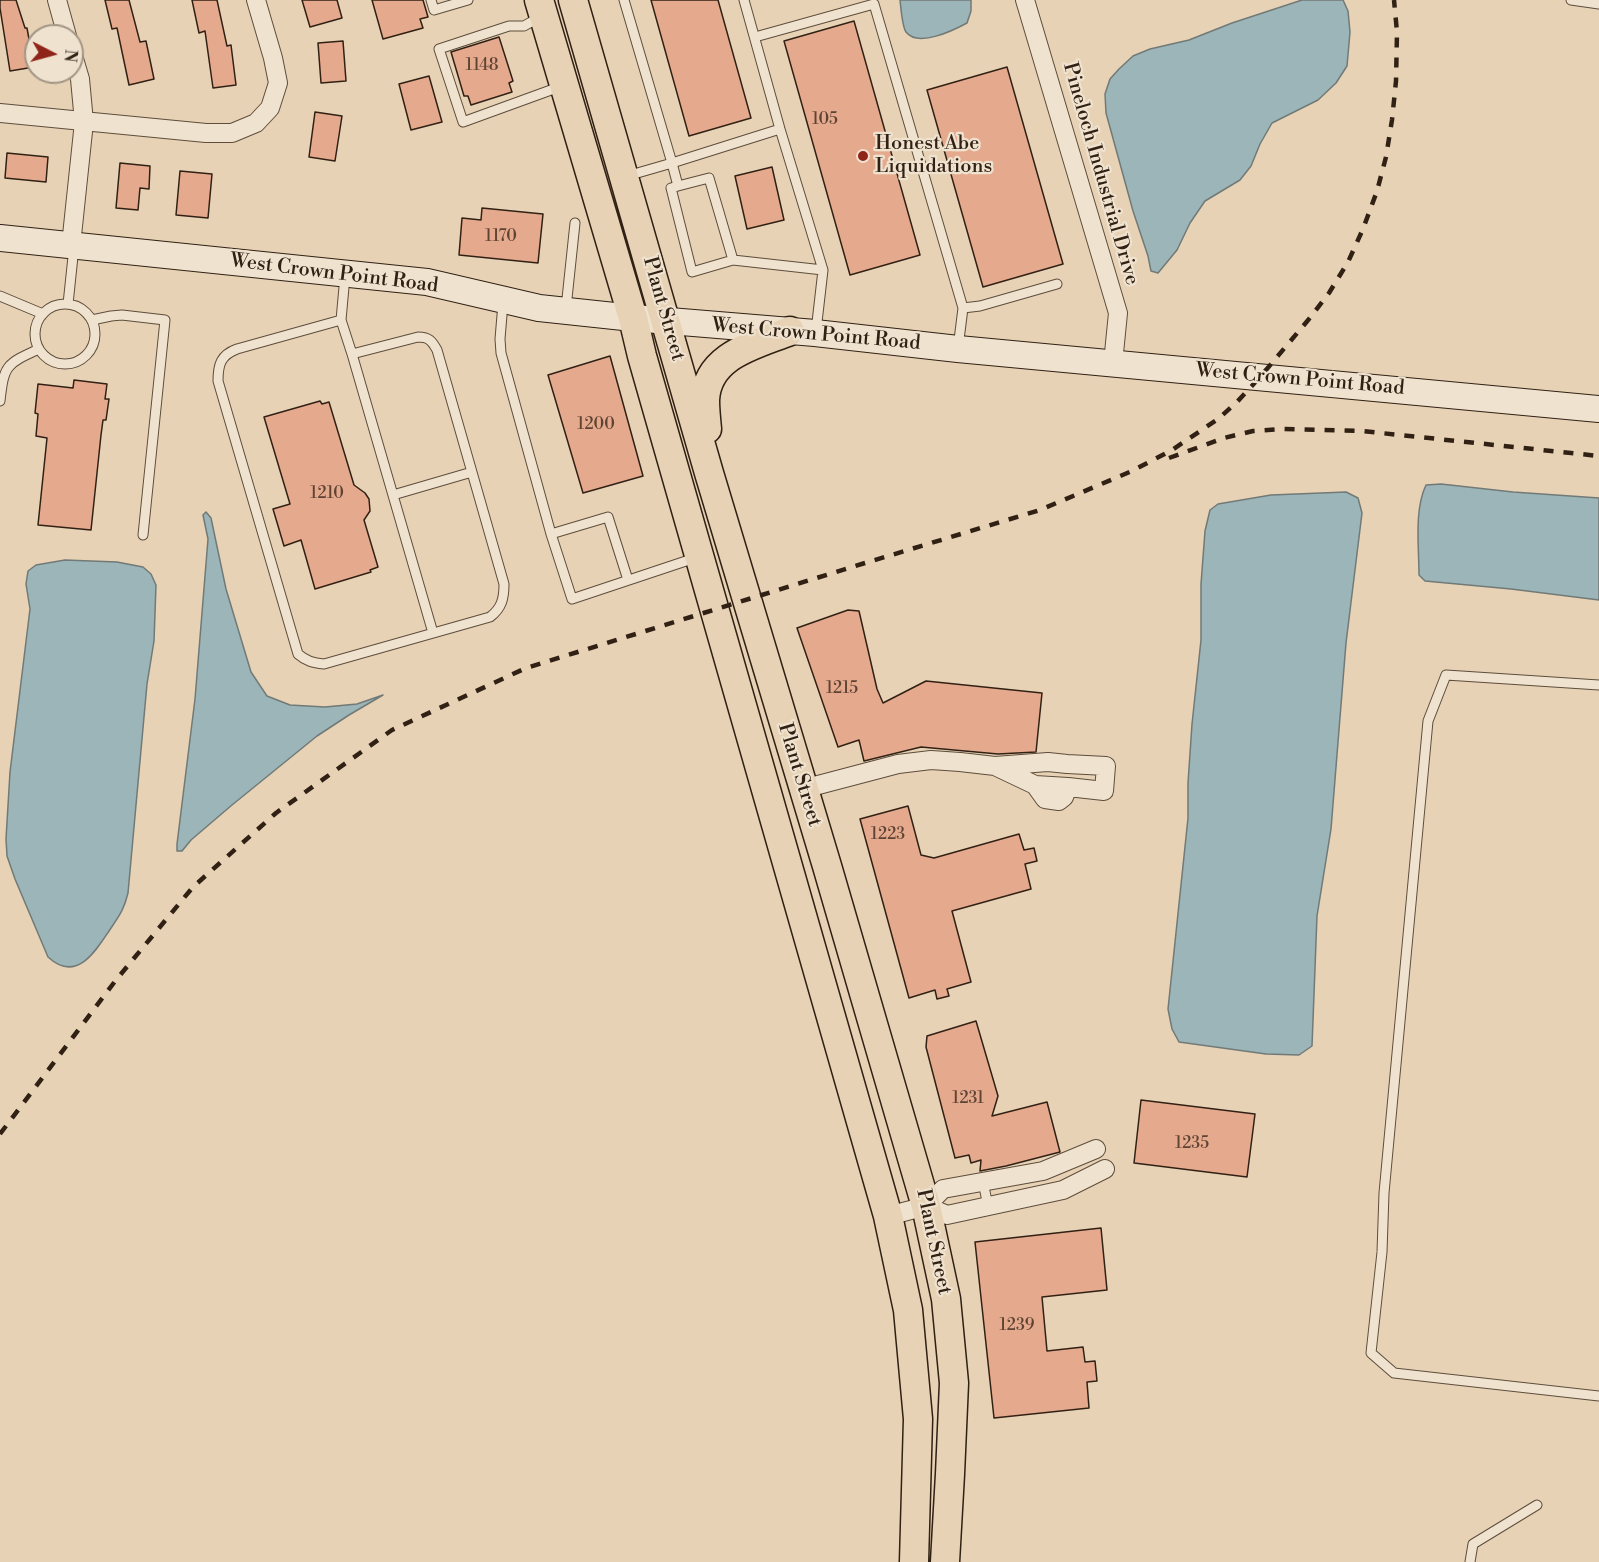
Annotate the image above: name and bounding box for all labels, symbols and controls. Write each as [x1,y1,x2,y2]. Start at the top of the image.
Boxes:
north arrow [24,24,84,84]
text: N [59,48,81,63]
house number: 1148 [466,56,498,76]
street label: Pineloch Industrial Drive [1057,60,1143,288]
house number: 105 [812,110,838,130]
place label: Honest Abe Liquidations [875,132,992,179]
marker: Honest Abe Liquidations [856,149,870,163]
house number: 1170 [485,227,517,247]
street label: West Crown Point Road [229,249,439,299]
street label: Plant Street [637,254,689,364]
street label: West Crown Point Road [711,314,921,356]
street label: West Crown Point Road [1195,359,1405,401]
house number: 1200 [577,415,615,435]
house number: 1210 [310,484,344,504]
house number: 1215 [826,679,858,699]
street label: Plant Street [772,720,826,830]
house number: 1223 [871,825,905,845]
house number: 1231 [952,1089,984,1109]
house number: 1235 [1175,1134,1209,1154]
street label: Plant Street [910,1187,956,1297]
house number: 1239 [1000,1316,1034,1336]

